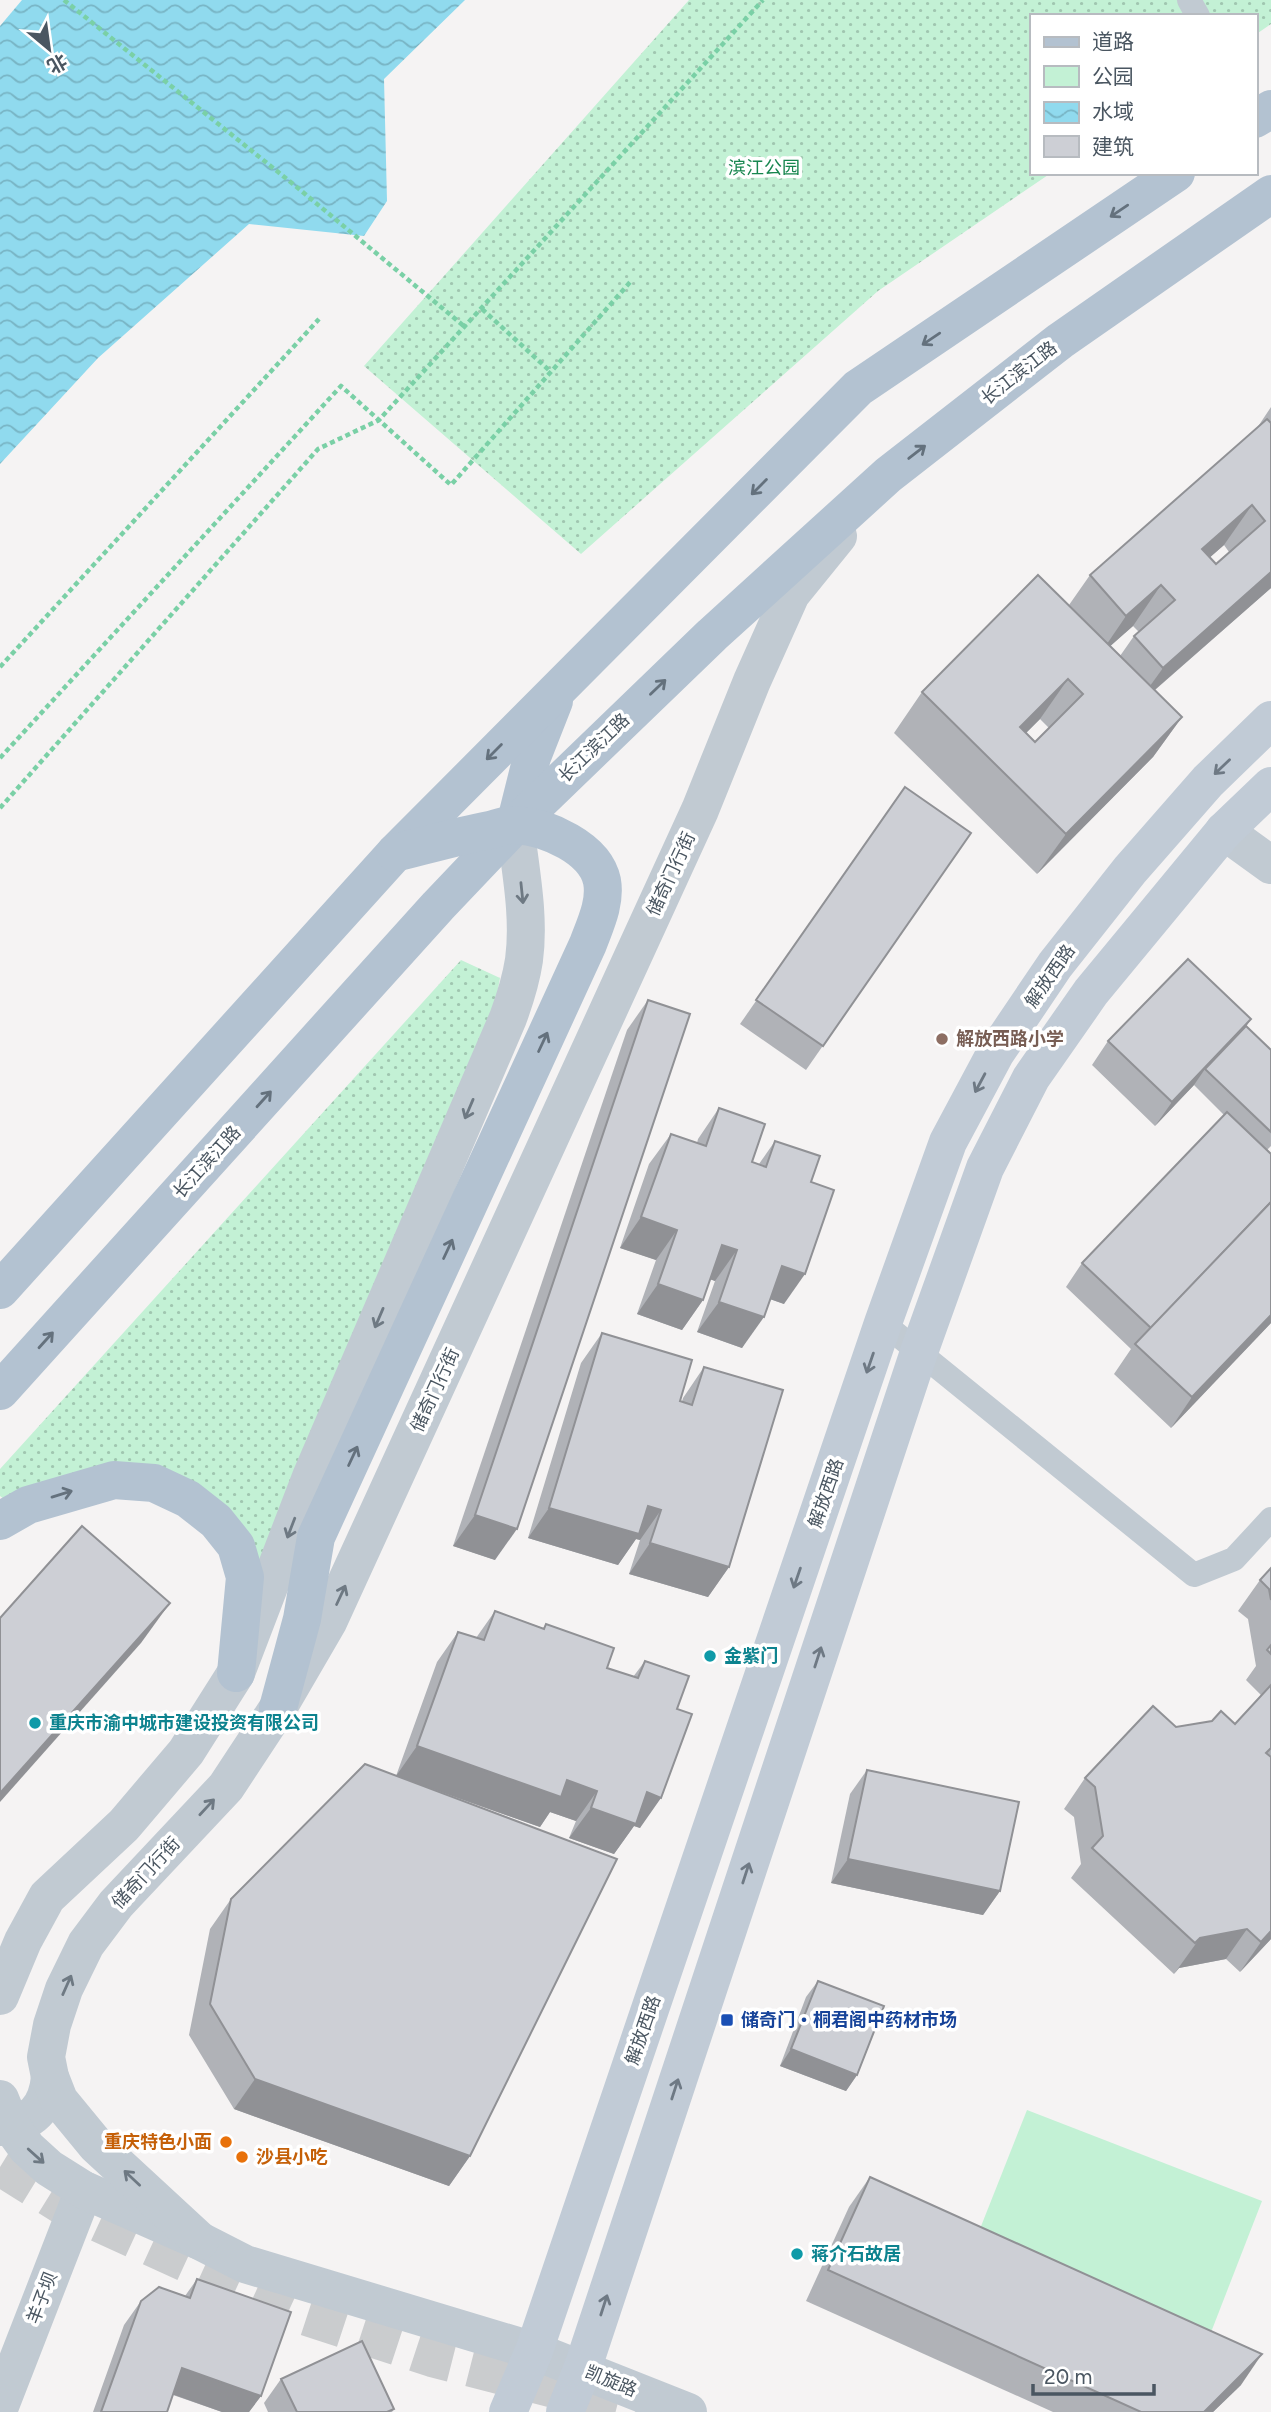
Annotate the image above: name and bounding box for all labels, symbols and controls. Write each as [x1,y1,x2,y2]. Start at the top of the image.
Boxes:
north arrow [14,14,84,84]
legend [1030,14,1257,175]
text: 道路 [1092,29,1134,54]
text: 北 [43,49,71,78]
text: 公园 [1092,64,1134,89]
text: 水域 [1092,99,1134,124]
text: 建筑 [1092,134,1134,159]
park label: 滨江公园 [728,157,800,179]
one-way arrow [1110,204,1129,219]
one-way arrow [921,332,941,346]
street label: 长江滨江路 [977,337,1061,409]
one-way arrow [908,444,926,459]
one-way arrow [751,478,768,495]
one-way arrow [649,678,666,695]
street label: 长江滨江路 [554,709,634,787]
one-way arrow [486,743,503,760]
one-way arrow [1214,759,1231,776]
street label: 储奇门行街 [642,829,700,919]
one-way arrow [516,881,529,903]
street label: 解放西路 [1020,940,1080,1012]
place label: 解放西路小学 [956,1028,1064,1050]
marker: 解放西路小学 [934,1031,950,1047]
one-way arrow [536,1032,550,1053]
one-way arrow [973,1072,986,1093]
one-way arrow [256,1090,272,1108]
one-way arrow [462,1098,475,1120]
street label: 长江滨江路 [169,1121,245,1203]
one-way arrow [442,1239,455,1260]
one-way arrow [372,1307,385,1329]
one-way arrow [38,1331,54,1349]
street label: 储奇门行街 [406,1345,464,1435]
one-way arrow [863,1351,875,1373]
one-way arrow [347,1446,360,1467]
street label: 解放西路 [804,1455,848,1531]
one-way arrow [51,1487,73,1500]
one-way arrow [284,1517,296,1539]
one-way arrow [790,1567,803,1589]
one-way arrow [334,1585,348,1606]
place label: 金紫门 [724,1645,778,1667]
one-way arrow [813,1647,825,1669]
marker: 金紫门 [702,1648,718,1664]
place label: 重庆市渝中城市建设投资有限公司 [49,1712,319,1734]
marker: 重庆市渝中城市建设投资有限公司 [27,1715,43,1731]
one-way arrow [199,1798,215,1816]
street label: 储奇门行街 [107,1833,185,1913]
one-way arrow [741,1863,754,1885]
one-way arrow [61,1974,74,1996]
street label: 解放西路 [621,1992,665,2068]
place label: 储奇门‧桐君阁中药材市场 [741,2009,957,2031]
marker: 储奇门‧桐君阁中药材市场 [719,2012,735,2028]
one-way arrow [670,2079,682,2101]
place label: 重庆特色小面 [104,2131,212,2153]
marker: 重庆特色小面 [218,2134,234,2150]
place label: 沙县小吃 [256,2146,328,2168]
one-way arrow [27,2148,45,2164]
marker: 沙县小吃 [234,2149,250,2165]
one-way arrow [124,2169,141,2186]
place label: 蒋介石故居 [811,2243,901,2265]
marker: 蒋介石故居 [789,2246,805,2262]
street label: 羊子坝 [22,2269,62,2327]
one-way arrow [598,2294,611,2316]
scale bar [1033,2352,1154,2396]
street label: 凯旋路 [582,2361,640,2401]
text: 20 m [1044,2364,1092,2389]

